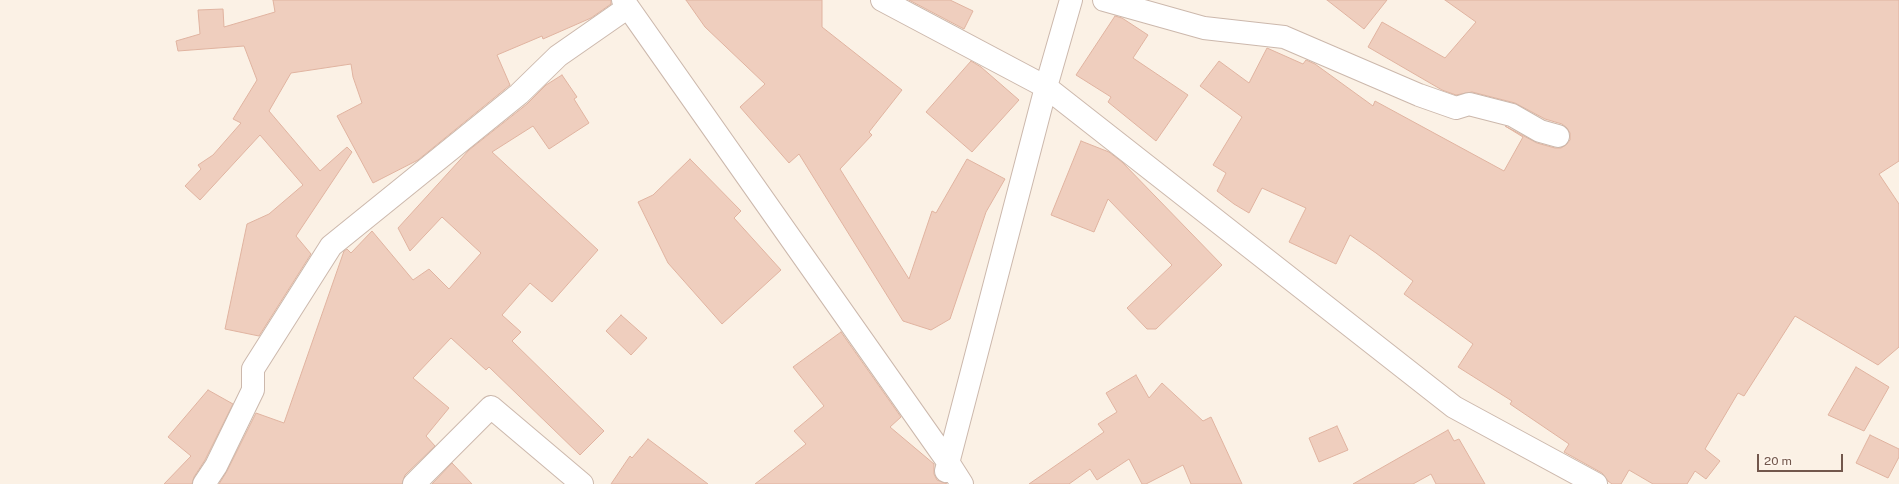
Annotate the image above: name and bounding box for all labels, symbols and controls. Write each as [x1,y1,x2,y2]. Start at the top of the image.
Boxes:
scale bar [1759,446,1845,472]
text: 20 m [1764,454,1792,468]

